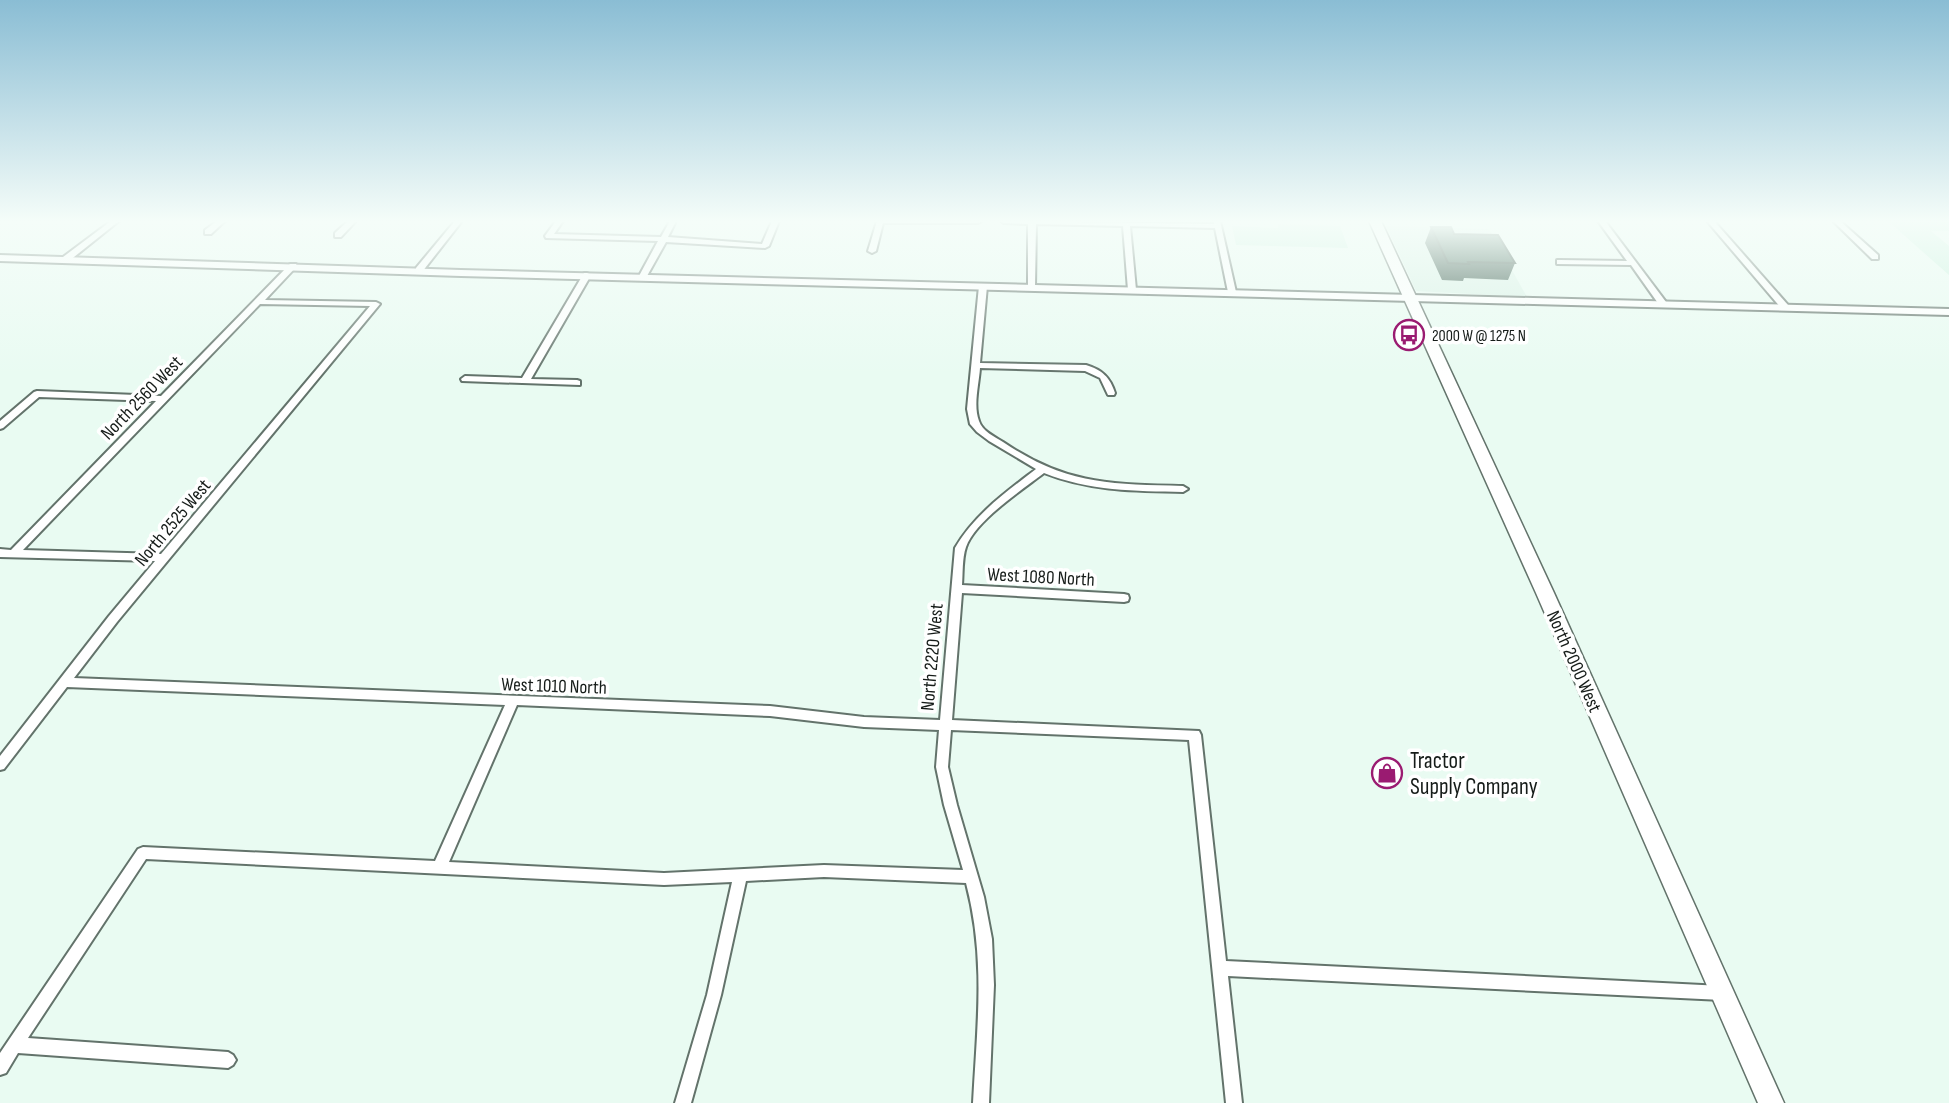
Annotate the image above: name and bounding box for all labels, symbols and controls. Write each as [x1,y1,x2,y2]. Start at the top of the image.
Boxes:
bus stop icon: 2000 W @ 1275 N [1392,318,1426,352]
place label: 2000 W @ 1275 N [1432,327,1526,346]
street label: North 2560 West [96,351,188,445]
street label: North 2525 West [130,475,216,571]
street label: West 1080 North [987,563,1095,592]
street label: North 2220 West [916,602,949,712]
street label: North 2000 West [1541,607,1606,716]
street label: West 1010 North [501,673,607,700]
place label: Tractor Supply Company [1410,747,1538,801]
shop icon: Tractor Supply Company [1370,756,1404,790]

